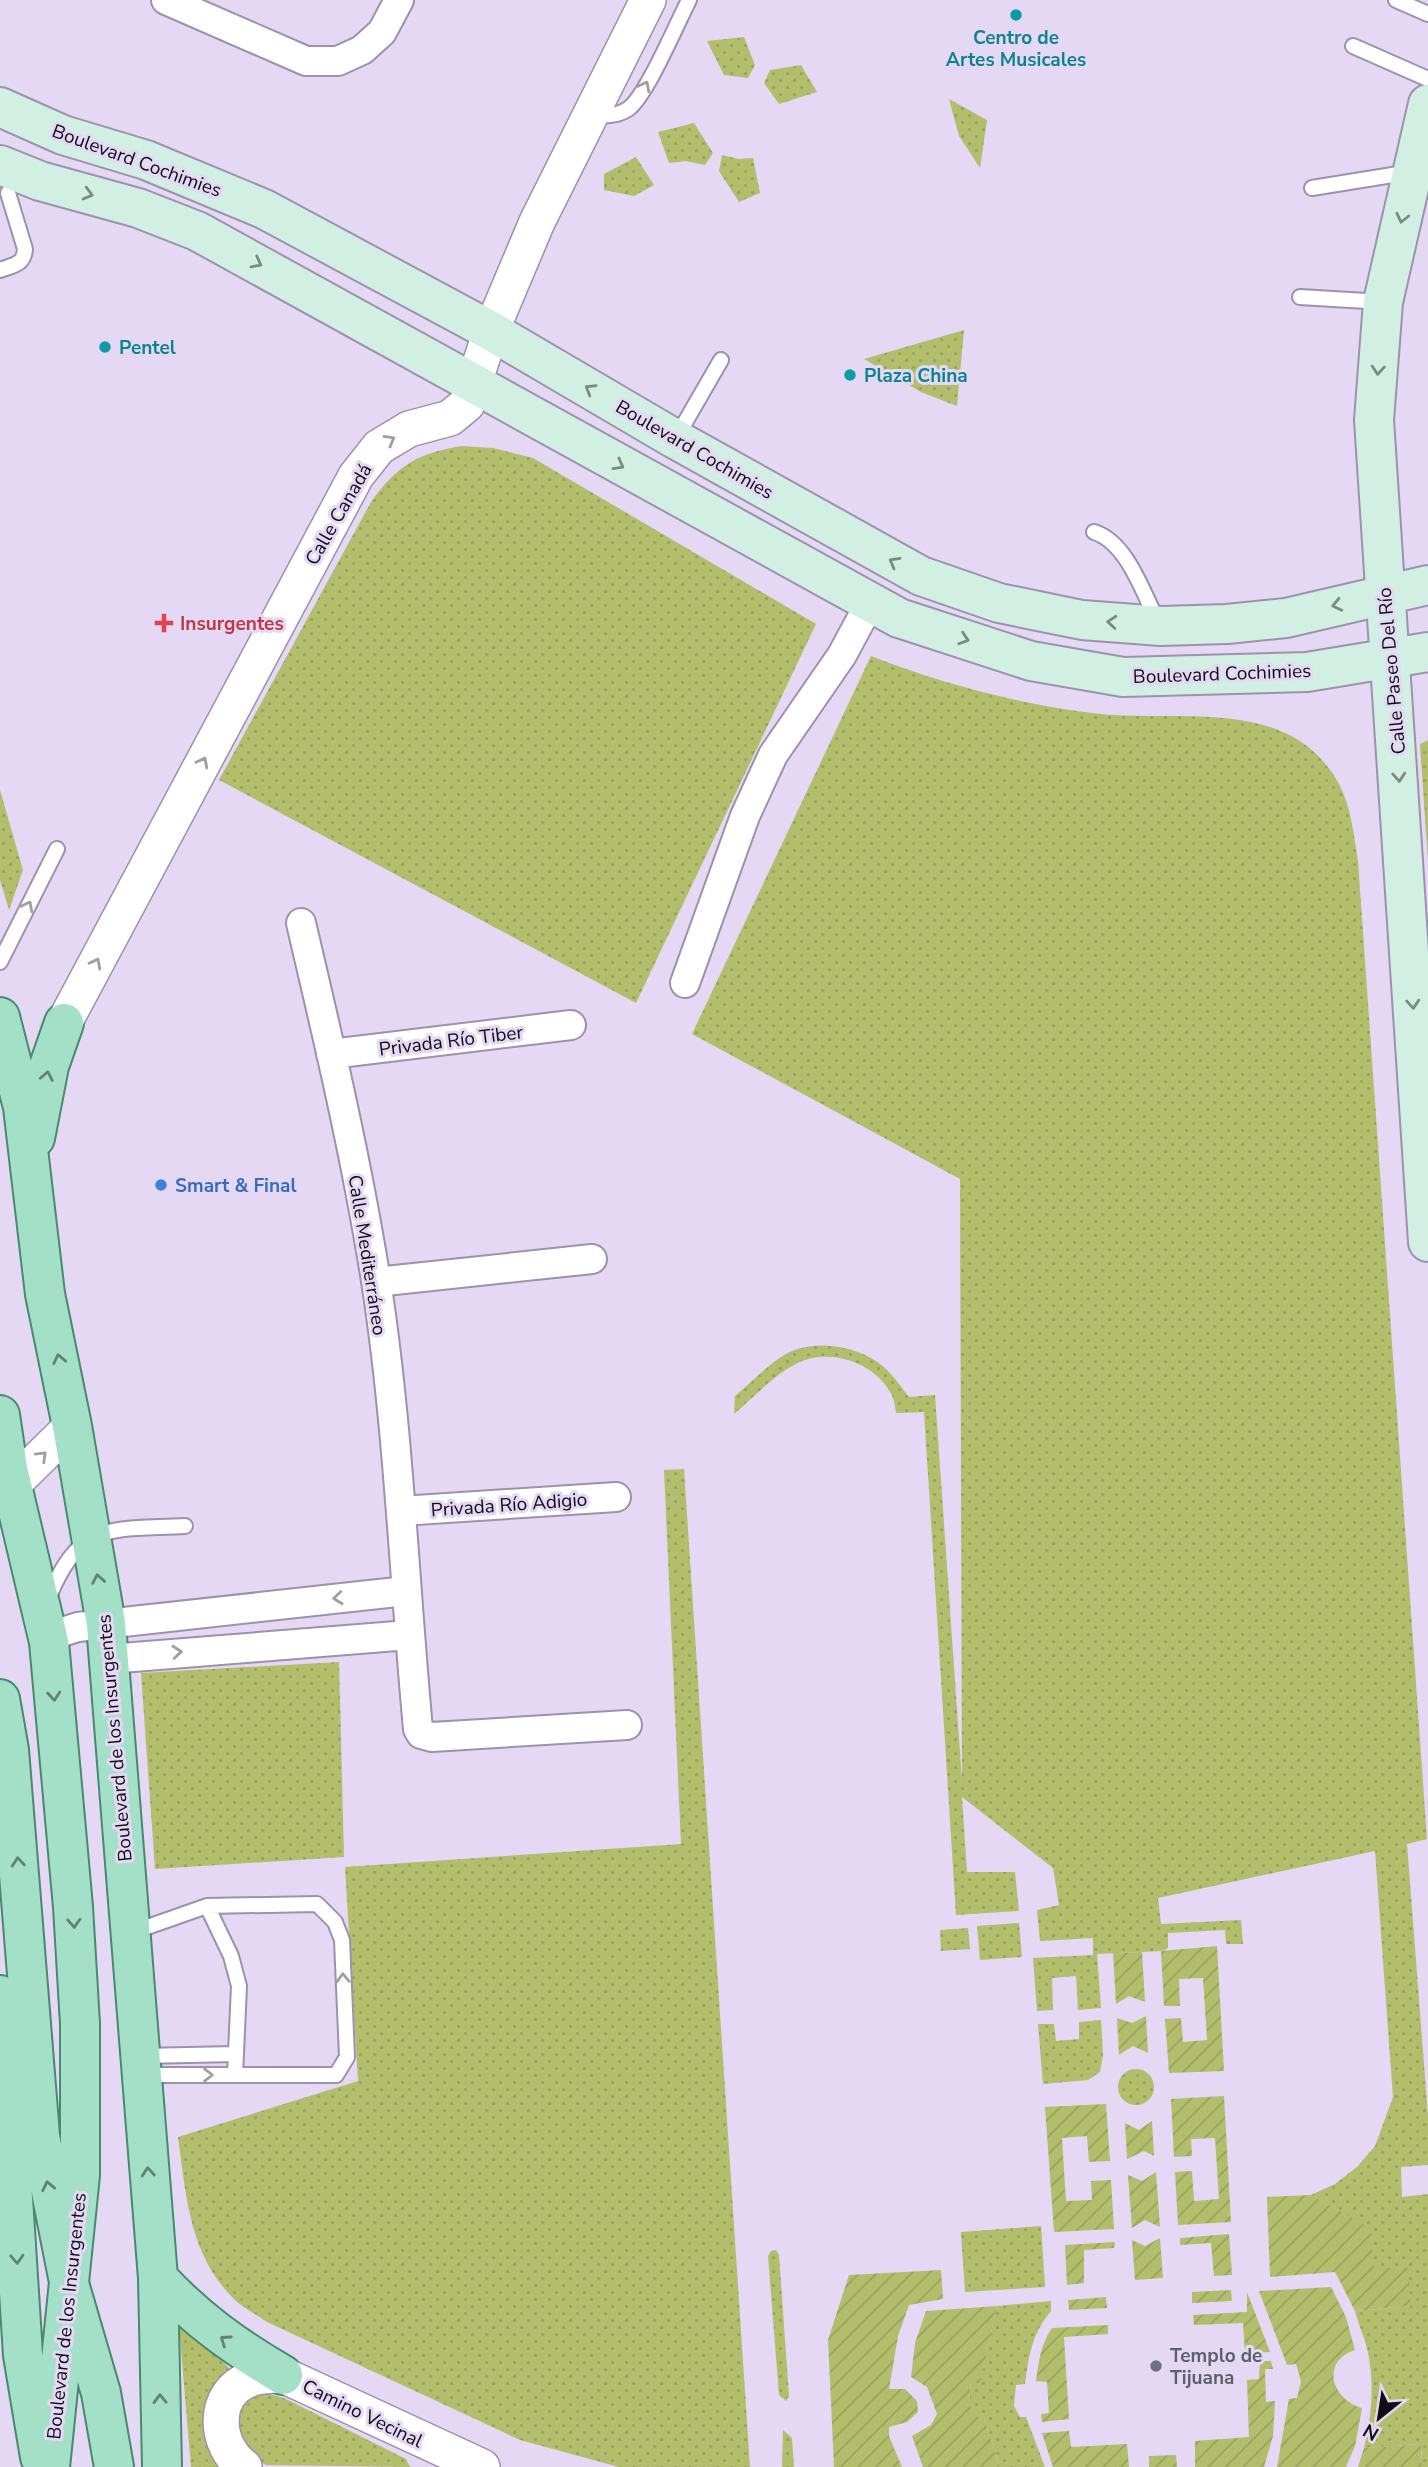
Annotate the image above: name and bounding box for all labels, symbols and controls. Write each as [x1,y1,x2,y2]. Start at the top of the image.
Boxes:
marker: Centro de Artes Musicales [1008,7,1024,23]
place label: Centro de Artes Musicales [946,25,1086,73]
one-way arrow [636,81,650,93]
street label: Boulevard Cochimies [48,118,225,204]
one-way arrow [81,186,93,200]
one-way arrow [1395,212,1410,224]
one-way arrow [250,255,262,268]
place label: Pentel [119,335,176,361]
marker: Pentel [97,339,113,355]
place label: Plaza China [864,363,968,389]
one-way arrow [1370,365,1385,376]
marker: Plaza China [842,367,858,383]
one-way arrow [585,384,598,397]
street label: Boulevard Cochimies [611,394,778,506]
one-way arrow [383,436,396,449]
one-way arrow [612,457,624,470]
street label: Calle Canadá [299,459,378,570]
one-way arrow [889,557,902,570]
street label: Calle Paseo Del Río [1372,586,1412,755]
one-way arrow [1332,597,1344,611]
place label: Insurgentes [180,611,284,637]
marker: Insurgentes [154,613,174,633]
one-way arrow [1106,615,1117,630]
one-way arrow [957,631,970,645]
street label: Boulevard Cochimies [1132,658,1312,690]
one-way arrow [195,757,209,769]
one-way arrow [1392,771,1407,782]
one-way arrow [20,900,34,913]
one-way arrow [88,958,102,970]
one-way arrow [1406,998,1421,1009]
street label: Privada Río Tiber [378,1019,525,1063]
one-way arrow [39,1070,54,1082]
place label: Smart & Final [175,1173,296,1199]
street label: Calle Mediterráneo [341,1173,393,1337]
marker: Smart & Final [153,1177,169,1193]
one-way arrow [52,1353,67,1365]
one-way arrow [34,1451,47,1464]
street label: Privada Río Adigio [430,1487,588,1523]
one-way arrow [91,1573,106,1585]
one-way arrow [332,1590,343,1605]
street label: Boulevard de los Insurgentes [91,1613,139,1863]
one-way arrow [172,1645,183,1660]
one-way arrow [46,1690,61,1702]
one-way arrow [11,1857,26,1868]
one-way arrow [66,1917,81,1928]
one-way arrow [336,1973,351,1984]
one-way arrow [204,2067,214,2083]
one-way arrow [141,2166,156,2177]
one-way arrow [42,2180,57,2192]
street label: Boulevard de los Insurgentes [41,2191,93,2441]
one-way arrow [10,2254,25,2265]
one-way arrow [220,2336,233,2348]
place label: Templo de Tijuana [1170,2343,1262,2391]
marker: Templo de Tijuana [1148,2358,1164,2374]
street label: Camino Vecinal [298,2373,428,2455]
north arrow [1344,2383,1414,2453]
one-way arrow [153,2393,168,2404]
text: N [1358,2417,1384,2447]

